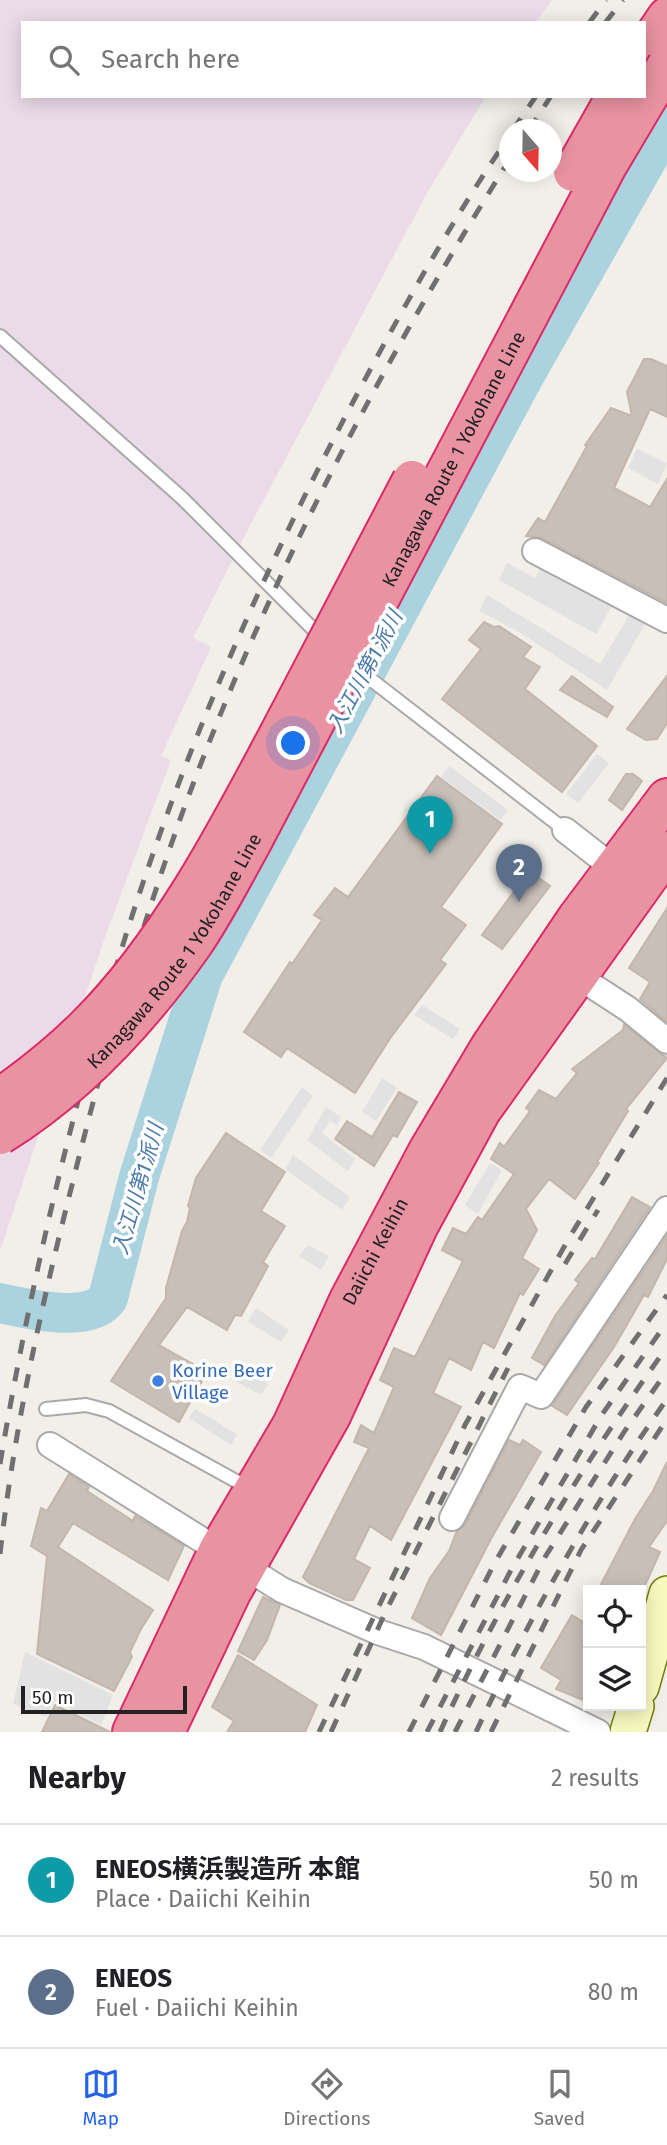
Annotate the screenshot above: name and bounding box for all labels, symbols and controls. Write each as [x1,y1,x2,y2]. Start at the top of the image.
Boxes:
search box [21,21,646,98]
icon: search [45,41,83,79]
text: Search here [101,44,240,75]
north arrow [499,119,562,182]
street label: Kanagawa Route 1 Yokohane Line [377,327,530,591]
water label: 入江川第1派川 [322,605,409,738]
your location [276,726,310,760]
pin: 1 [407,796,453,854]
street label: Kanagawa Route 1 Yokohane Line [82,829,267,1073]
pin: 2 [496,844,542,902]
water label: 入江川第1派川 [107,1119,170,1257]
street label: Daiichi Keihin [337,1194,413,1309]
place label: Korine Beer Village [172,1359,273,1404]
marker: Korine Beer Village [150,1373,166,1389]
map controls [583,1585,646,1711]
button: locate [583,1585,646,1648]
button: layers [583,1648,646,1711]
scale bar [21,1683,187,1715]
text: 50 m [32,1686,73,1709]
text: Nearby [28,1760,126,1796]
text: 2 results [551,1764,639,1792]
text: ENEOS横浜製造所 本館 [95,1854,360,1885]
text: 1 [46,1866,56,1894]
text: 50 m [589,1866,639,1894]
text: Place · Daiichi Keihin [95,1885,311,1913]
text: ENEOS [95,1963,172,1994]
text: 2 [45,1978,57,2006]
text: 80 m [588,1978,639,2006]
text: Fuel · Daiichi Keihin [95,1994,299,2022]
tab: Map [82,2065,120,2130]
tab: Directions [283,2065,370,2130]
tab: Saved [534,2065,585,2130]

